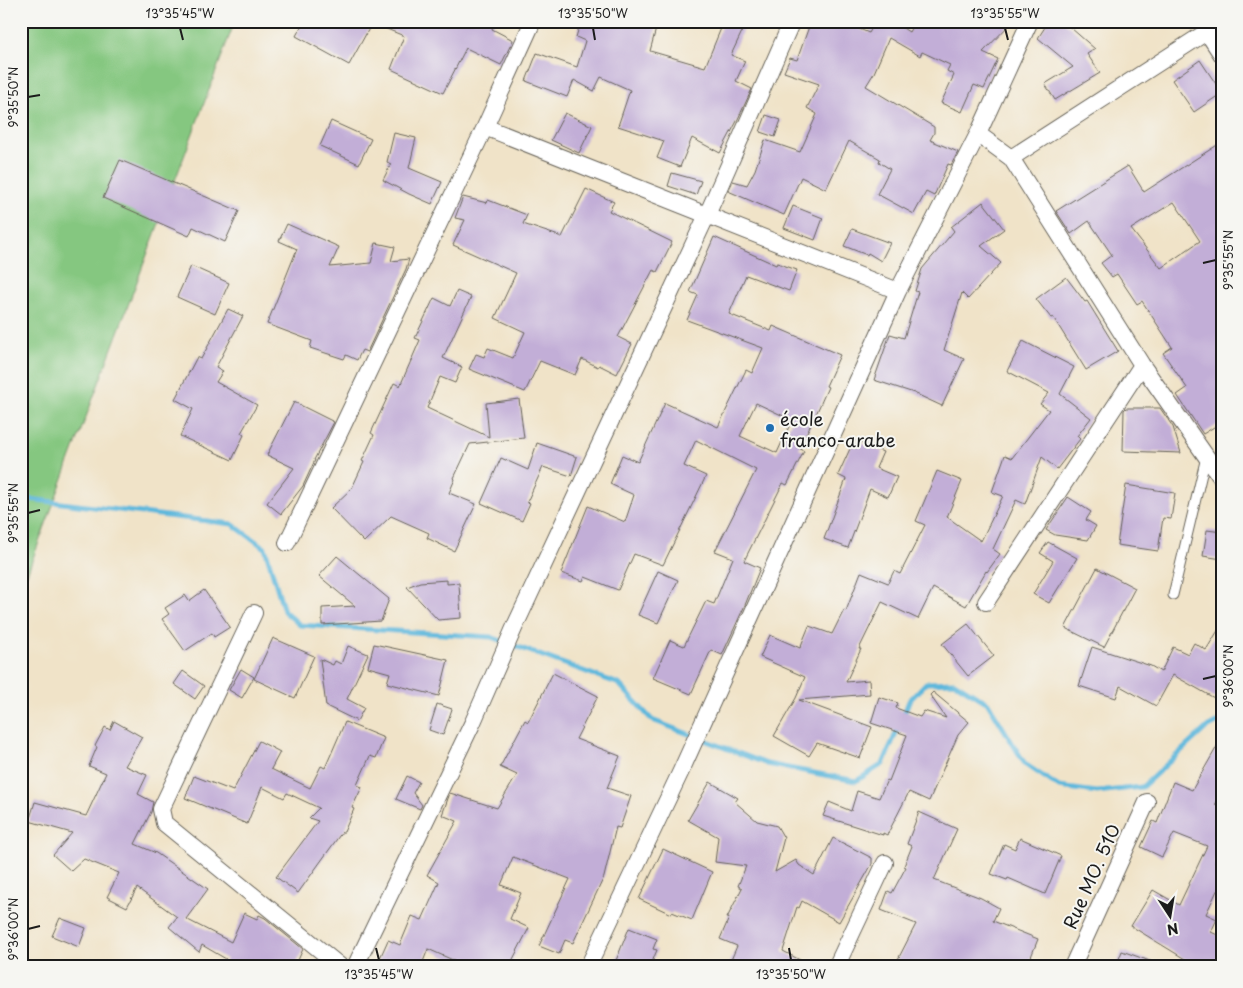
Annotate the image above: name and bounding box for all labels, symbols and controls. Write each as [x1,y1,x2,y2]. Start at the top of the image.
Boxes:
text: 13°35'45"W [146,4,215,22]
text: 13°35'50"W [558,4,629,22]
text: 13°35'55"W [970,4,1040,22]
text: 9°35'50"N [4,67,22,127]
text: 9°35'55"N [1219,230,1237,290]
place label: école franco-arabe [780,405,896,453]
marker: école franco-arabe [764,422,776,434]
text: 9°35'55"N [4,483,22,543]
text: 9°36'00"N [1219,645,1237,707]
street label: Rue MO. 510 [1056,819,1126,933]
north arrow [1146,890,1196,940]
text: 9°36'00"N [4,898,22,960]
text: N [1165,918,1180,941]
text: 13°35'45"W [345,965,414,983]
text: 13°35'50"W [756,965,827,983]

